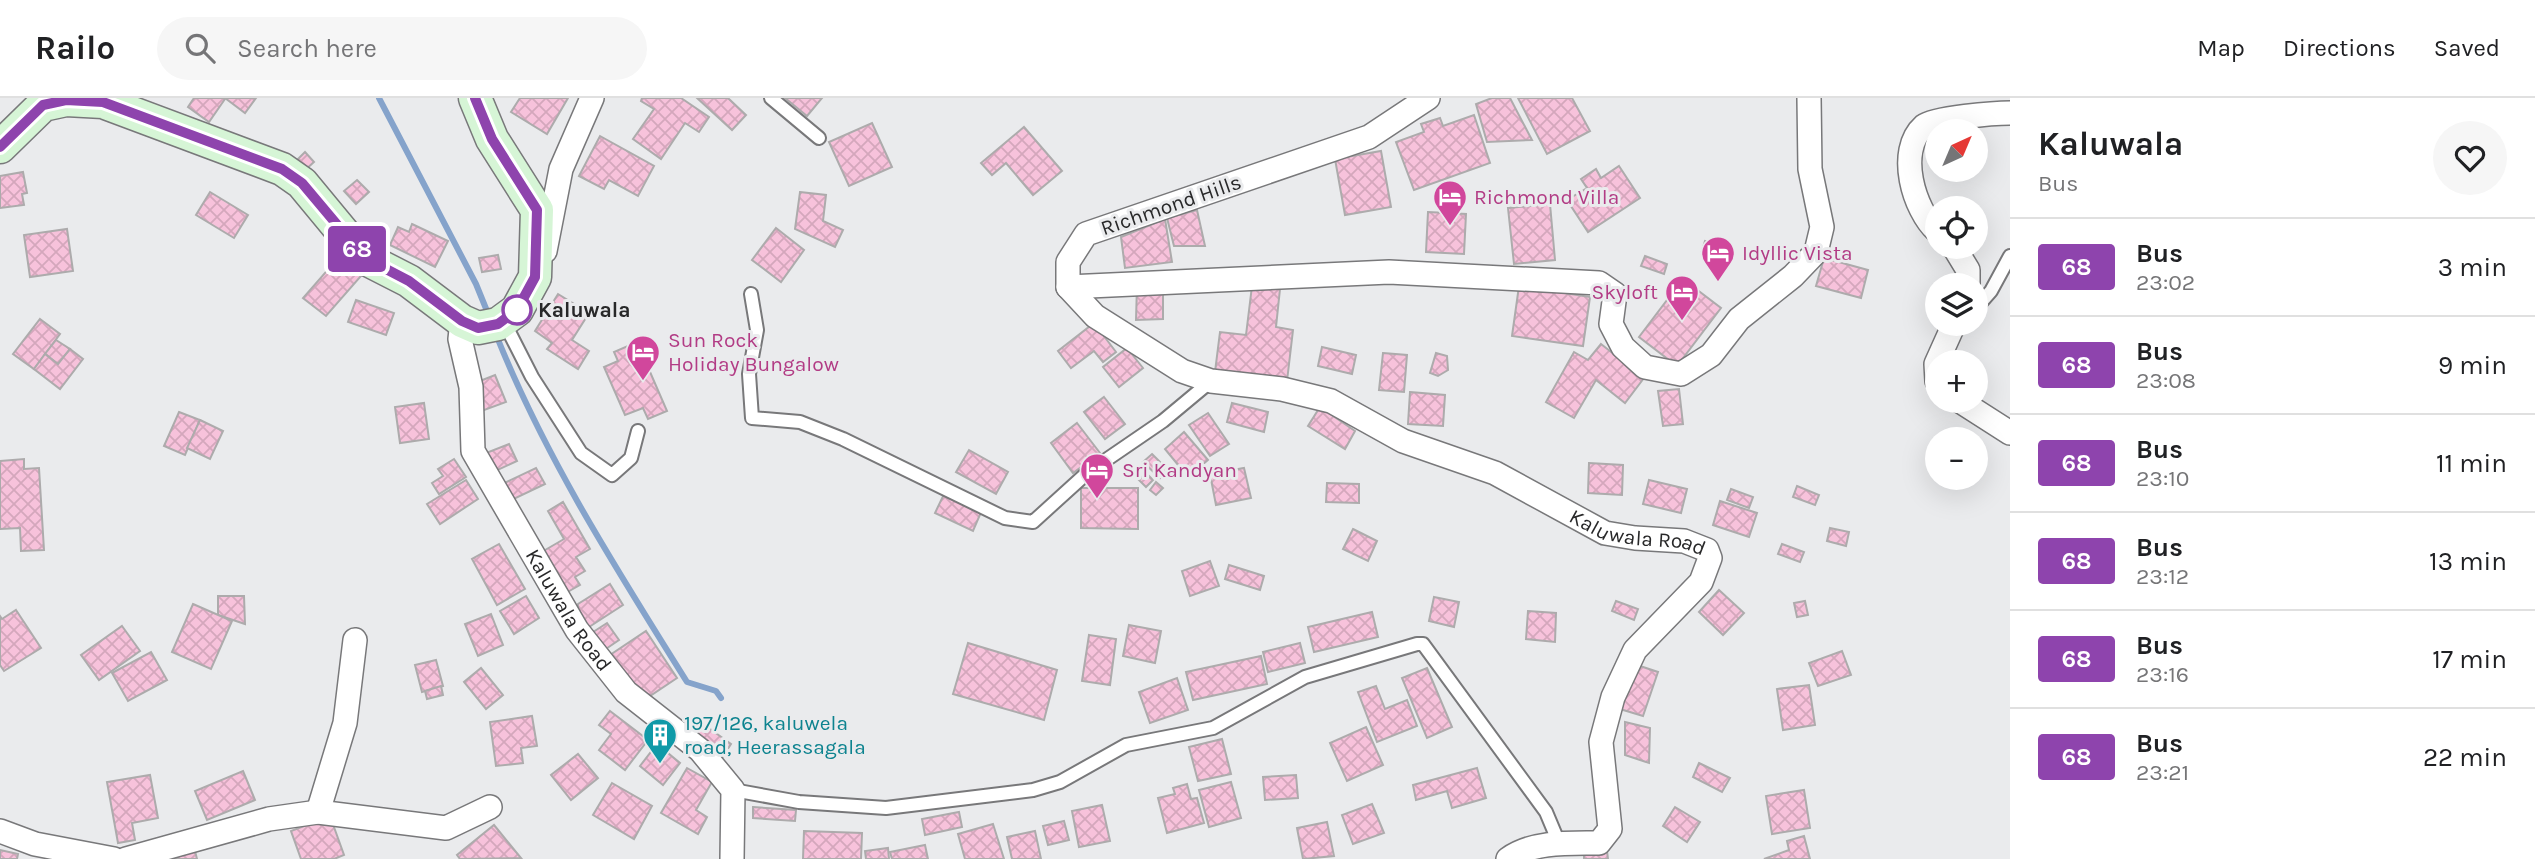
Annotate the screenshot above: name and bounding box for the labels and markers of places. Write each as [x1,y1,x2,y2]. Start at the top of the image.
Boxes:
hotel icon: Richmond Villa [1431,178,1469,227]
place label: Richmond Villa [1474,185,1619,209]
hotel icon: Idyllic Vista [1699,234,1737,283]
place label: Idyllic Vista [1742,241,1853,265]
hotel icon: Skyloft [1663,273,1701,322]
place label: Skyloft [1592,280,1658,304]
marker: Kaluwala [502,295,532,325]
place label: Kaluwala [538,298,630,322]
place label: Sun Rock Holiday Bungalow [668,328,839,376]
hotel icon: Sun Rock Holiday Bungalow [624,333,662,382]
hotel icon: Sri Kandyan [1078,451,1116,500]
place label: Sri Kandyan [1122,458,1237,482]
place label: 197/126, kaluwela road, Heerassagala [684,711,866,759]
building icon: 197/126, kaluwela road, Heerassagala [641,716,679,765]

